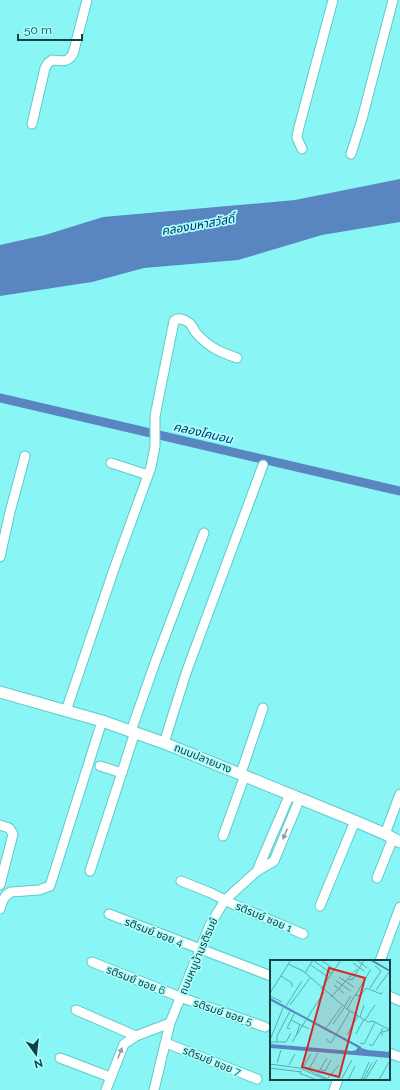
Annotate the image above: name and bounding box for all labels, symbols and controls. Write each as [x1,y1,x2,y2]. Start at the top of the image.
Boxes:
scale bar [18,16,82,42]
text: 50 m [24,23,52,37]
water label: คลองมหาสวัสดิ์ [160,211,239,238]
water label: คลองโคนอน [172,419,234,447]
street label: ถนนปลายบาง [172,741,234,776]
one-way arrow [282,829,288,840]
street label: รติรมย์ ซอย 1 [234,900,294,935]
street label: รติรมย์ ซอย 4 [123,915,185,950]
street label: ถนนหมูบ้านรติรมย์ [176,916,221,997]
inset map [270,960,390,1080]
street label: รติรมย์ ซอย 6 [104,963,168,998]
street label: รติรมย์ ซอย 5 [192,996,254,1029]
north arrow [16,1034,56,1074]
street label: รติรมย์ ซอย 7 [181,1044,243,1079]
one-way arrow [117,1047,123,1059]
text: N [33,1056,44,1071]

